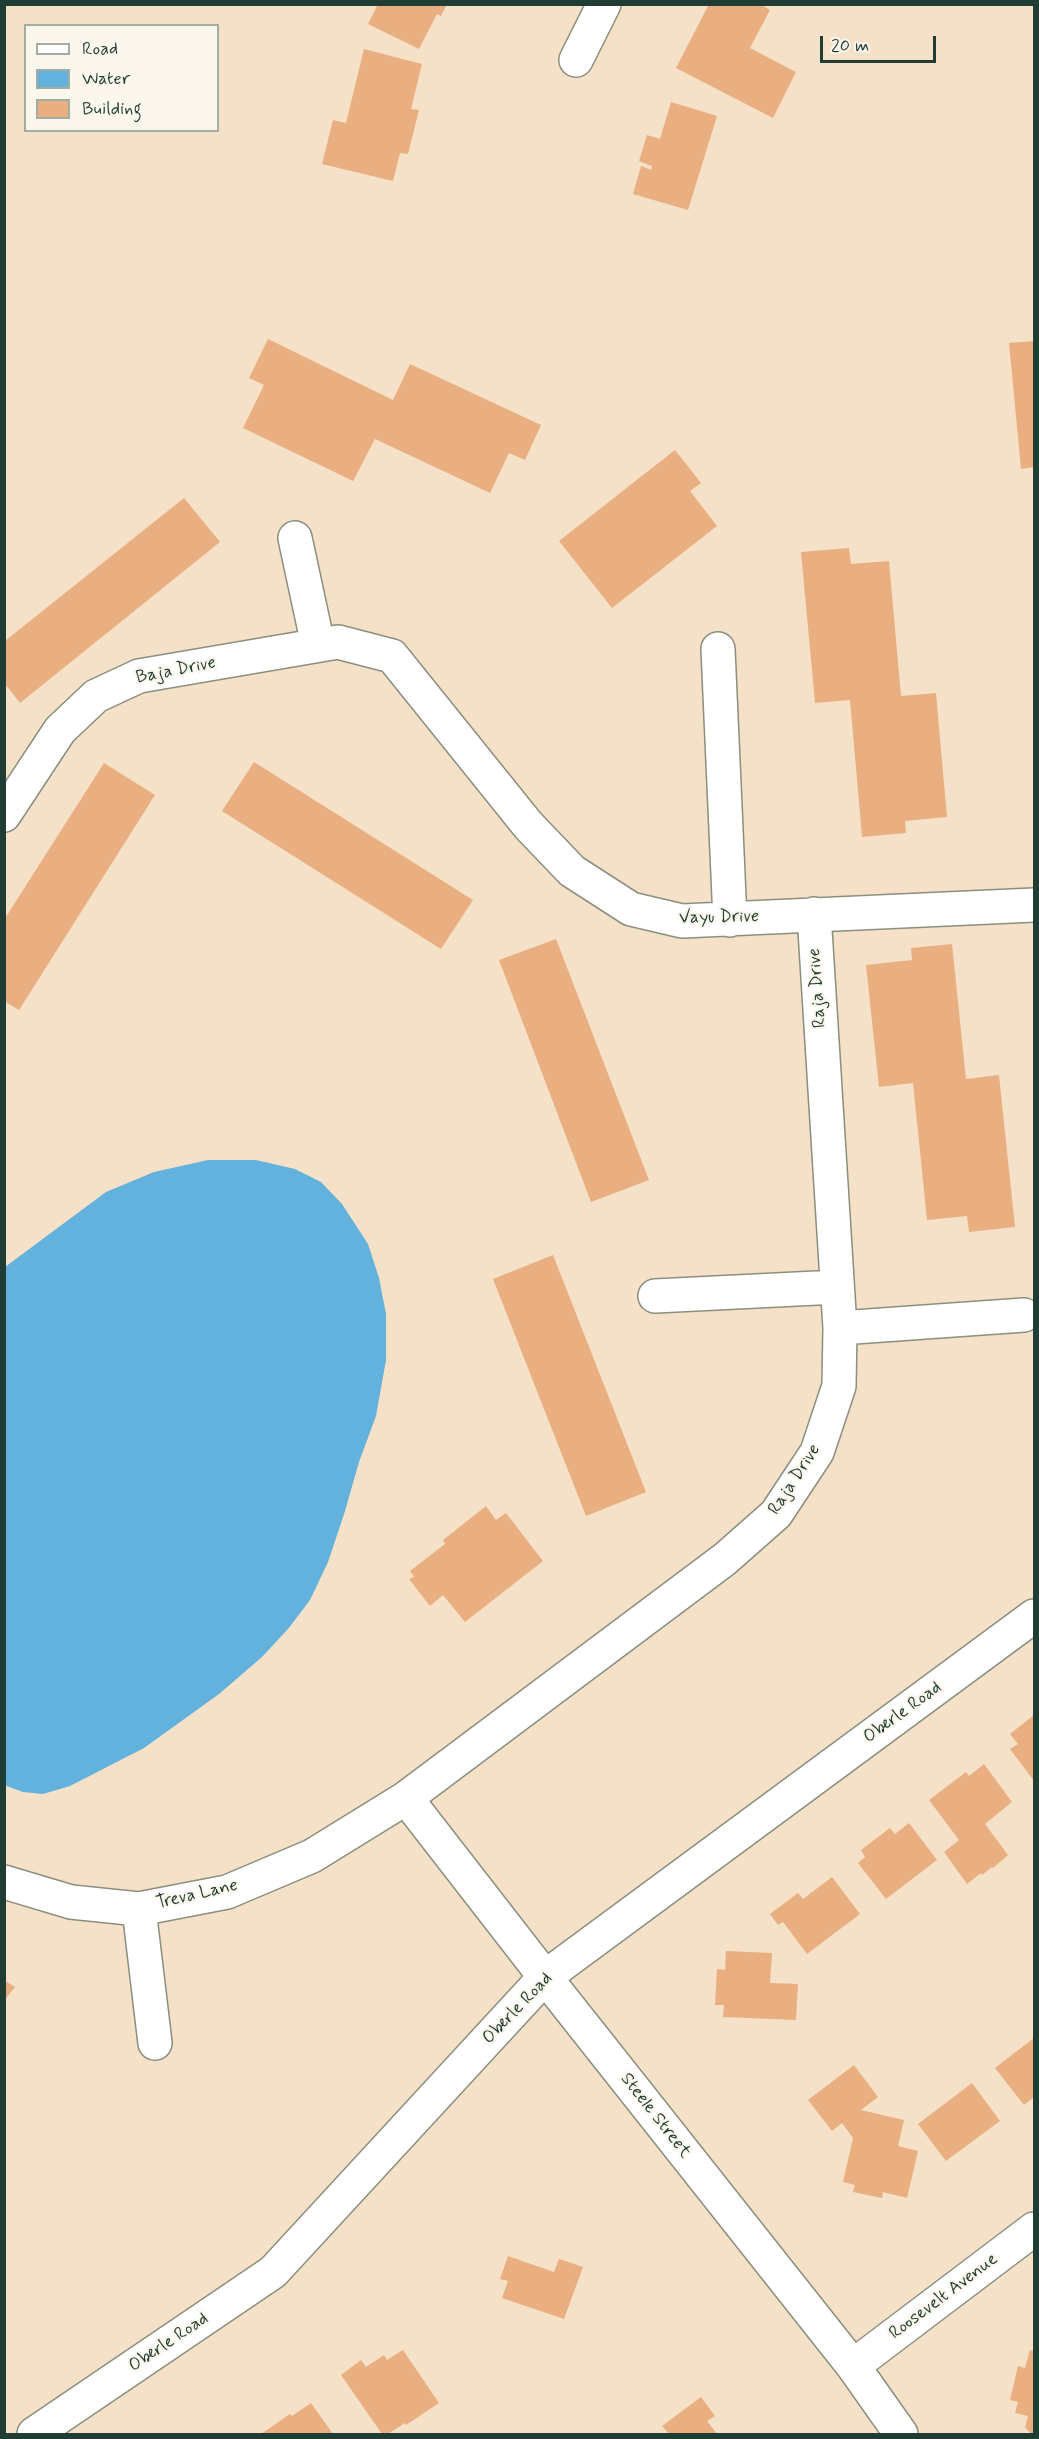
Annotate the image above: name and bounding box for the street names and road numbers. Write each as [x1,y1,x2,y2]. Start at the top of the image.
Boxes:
street label: Baja Drive [134,653,218,689]
street label: Vayu Drive [679,907,759,929]
street label: Raja Drive [804,947,832,1029]
street label: Raja Drive [764,1441,826,1519]
street label: Oberle Road [860,1677,946,1749]
street label: Treva Lane [154,1875,240,1915]
street label: Oberle Road [479,1969,557,2049]
street label: Steele Street [615,2069,695,2163]
street label: Roosevelt Avenue [885,2249,1003,2345]
street label: Oberle Road [125,2309,213,2377]

